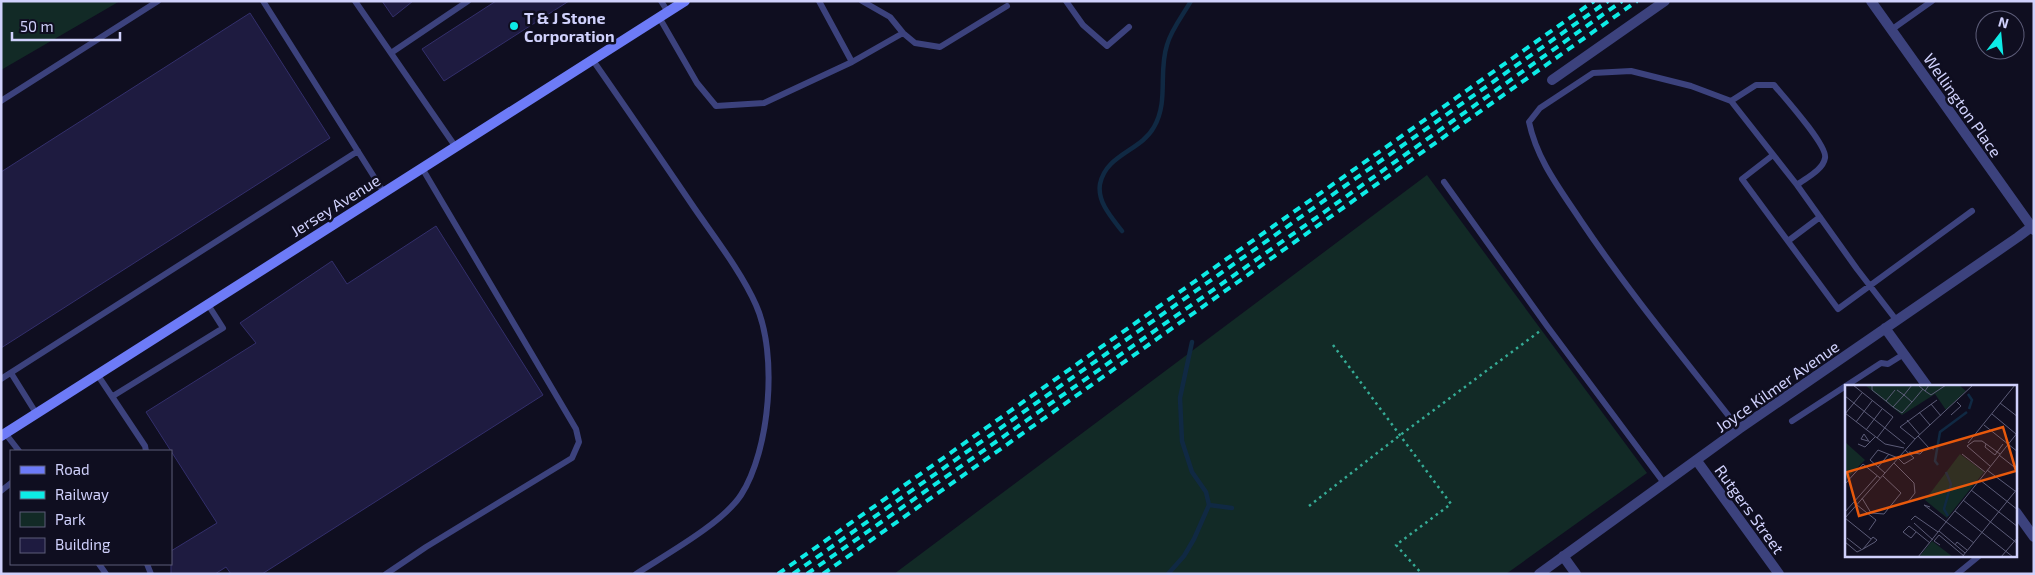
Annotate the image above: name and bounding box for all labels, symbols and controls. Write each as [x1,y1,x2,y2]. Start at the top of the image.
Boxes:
place label: T & J Stone Corporation [524,8,615,45]
scale bar [12,10,120,42]
north arrow [1975,10,2025,60]
text: N [1997,12,2011,32]
text: 50 m [20,17,54,35]
marker: T & J Stone Corporation [508,20,520,32]
street label: Wellington Place [1920,49,2006,161]
street label: Jersey Avenue [287,170,383,240]
street label: Joyce Kilmer Avenue [1712,336,1842,436]
inset map [1845,385,2018,558]
legend [10,450,172,565]
text: Road [55,460,90,478]
street label: Rutgers Street [1711,461,1789,557]
text: Railway [55,485,109,503]
text: Park [55,510,86,528]
text: Building [55,535,111,553]

